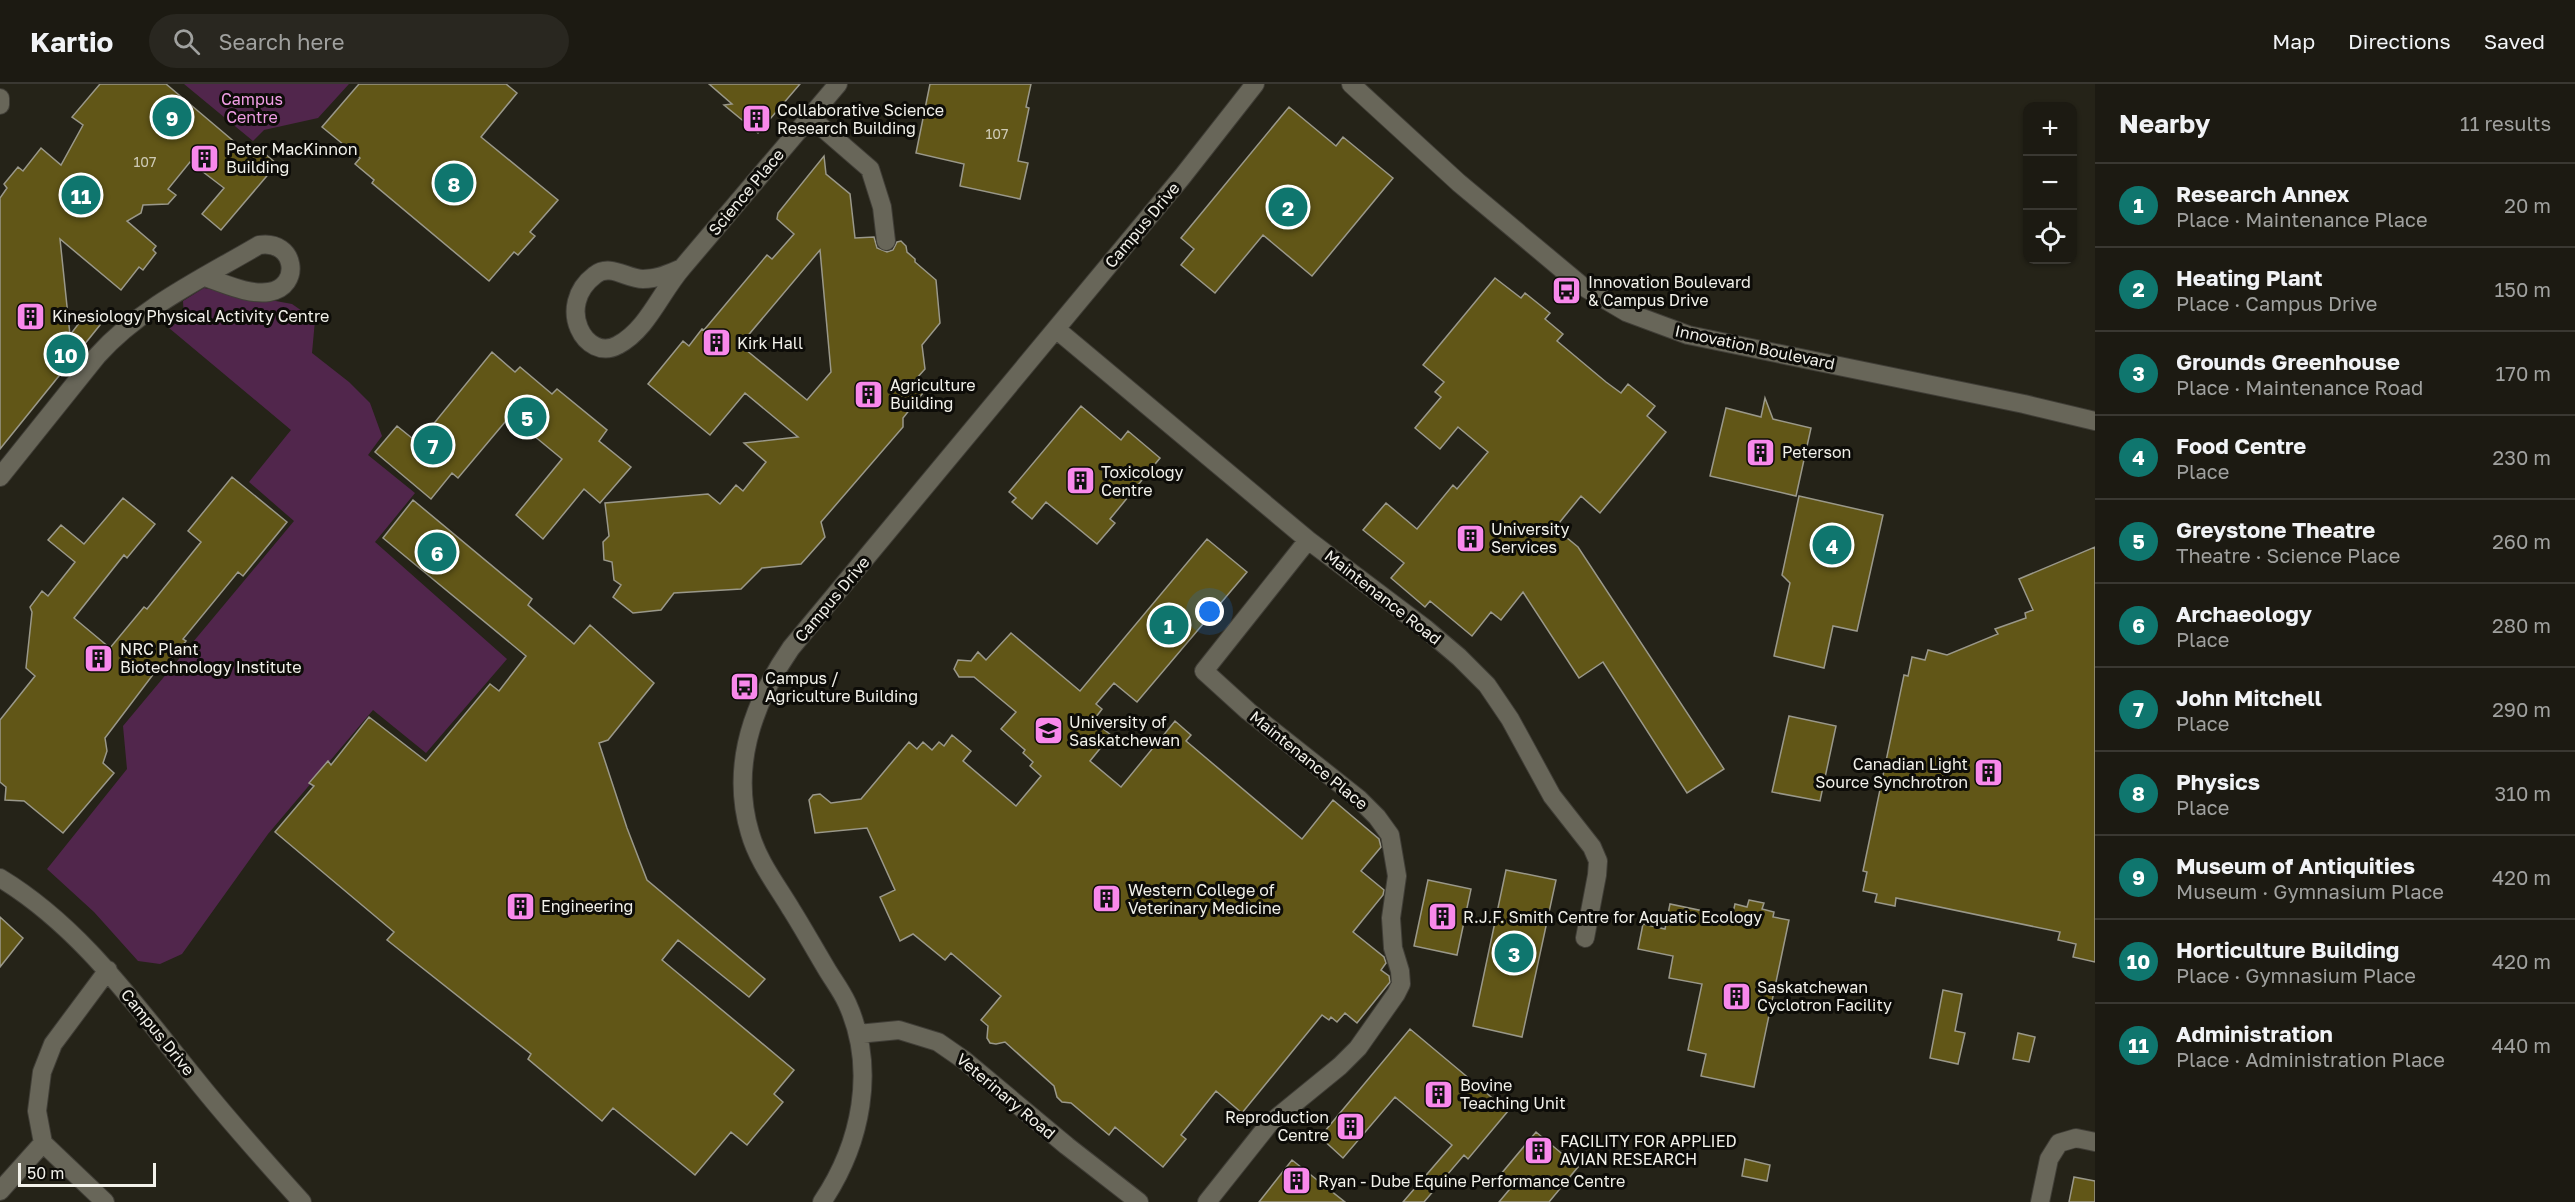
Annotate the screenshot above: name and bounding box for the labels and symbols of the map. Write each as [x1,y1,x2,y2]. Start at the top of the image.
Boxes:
park label: Campus Centre [221,89,283,127]
pin: 9 [152,94,192,140]
place label: Collaborative Science Research Building [777,100,944,138]
building icon: Collaborative Science Research Building [740,103,772,135]
house number: 107 [986,125,1008,142]
place label: Peter MacKinnon Building [226,139,358,177]
building icon: Peter MacKinnon Building [189,142,221,174]
street label: Science Place [704,145,788,239]
house number: 107 [134,153,156,170]
pin: 8 [434,160,474,206]
pin: 11 [62,172,100,218]
street label: Campus Drive [1100,178,1184,272]
pin: 2 [1268,184,1308,230]
place label: Innovation Boulevard & Campus Drive [1588,272,1751,310]
bus stop icon: Innovation Boulevard & Campus Drive [1551,275,1583,307]
building icon: Kinesiology Physical Activity Centre [15,300,47,332]
place label: Kinesiology Physical Activity Centre [52,306,329,326]
street label: Innovation Boulevard [1673,320,1837,374]
building icon: Kirk Hall [700,327,732,359]
pin: 10 [46,332,86,376]
place label: Kirk Hall [737,333,803,353]
place label: Agriculture Building [890,375,976,413]
building icon: Agriculture Building [853,378,885,410]
pin: 5 [508,394,546,440]
pin: 7 [414,422,452,468]
building icon: Peterson [1745,436,1777,468]
place label: Peterson [1782,442,1851,462]
place label: Toxicology Centre [1101,462,1184,500]
building icon: Toxicology Centre [1064,465,1096,497]
place label: University Services [1491,519,1569,557]
building icon: University Services [1454,522,1486,554]
pin: 4 [1812,522,1852,568]
pin: 6 [418,530,456,574]
street label: Maintenance Road [1321,545,1445,649]
street label: Campus Drive [790,552,874,646]
your location [1195,597,1224,626]
pin: 1 [1150,602,1188,648]
place label: NRC Plant Biotechnology Institute [120,639,301,677]
building icon: NRC Plant Biotechnology Institute [83,642,115,674]
place label: Campus / Agriculture Building [765,668,918,706]
bus stop icon: Campus / Agriculture Building [728,671,760,703]
street label: Maintenance Place [1246,706,1372,814]
place label: University of Saskatchewan [1069,712,1180,750]
school or university icon: University of Saskatchewan [1032,715,1064,747]
place label: Canadian Light Source Synchrotron [1815,754,1968,792]
building icon: Canadian Light Source Synchrotron [1973,757,2005,789]
place label: Western College of Veterinary Medicine [1128,880,1281,918]
building icon: Western College of Veterinary Medicine [1091,883,1123,915]
building icon: Engineering [504,890,536,922]
place label: Engineering [541,896,633,916]
building icon: R.J.F. Smith Centre for Aquatic Ecology [1426,901,1458,933]
place label: R.J.F. Smith Centre for Aquatic Ecology [1463,907,1762,927]
pin: 3 [1494,930,1534,976]
place label: Saskatchewan Cyclotron Facility [1757,977,1892,1015]
building icon: Saskatchewan Cyclotron Facility [1720,980,1752,1012]
street label: Campus Drive [117,985,199,1079]
street label: Veterinary Road [952,1049,1060,1143]
place label: Bovine Teaching Unit [1460,1075,1566,1113]
building icon: Bovine Teaching Unit [1423,1078,1455,1110]
place label: Reproduction Centre [1225,1107,1329,1145]
building icon: Reproduction Centre [1334,1110,1366,1142]
place label: FACILITY FOR APPLIED AVIAN RESEARCH [1560,1131,1737,1169]
building icon: FACILITY FOR APPLIED AVIAN RESEARCH [1523,1134,1555,1166]
scale bar [18,1160,156,1188]
building icon: Ryan - Dube Equine Performance Centre [1281,1165,1313,1197]
place label: Ryan - Dube Equine Performance Centre [1318,1171,1625,1191]

